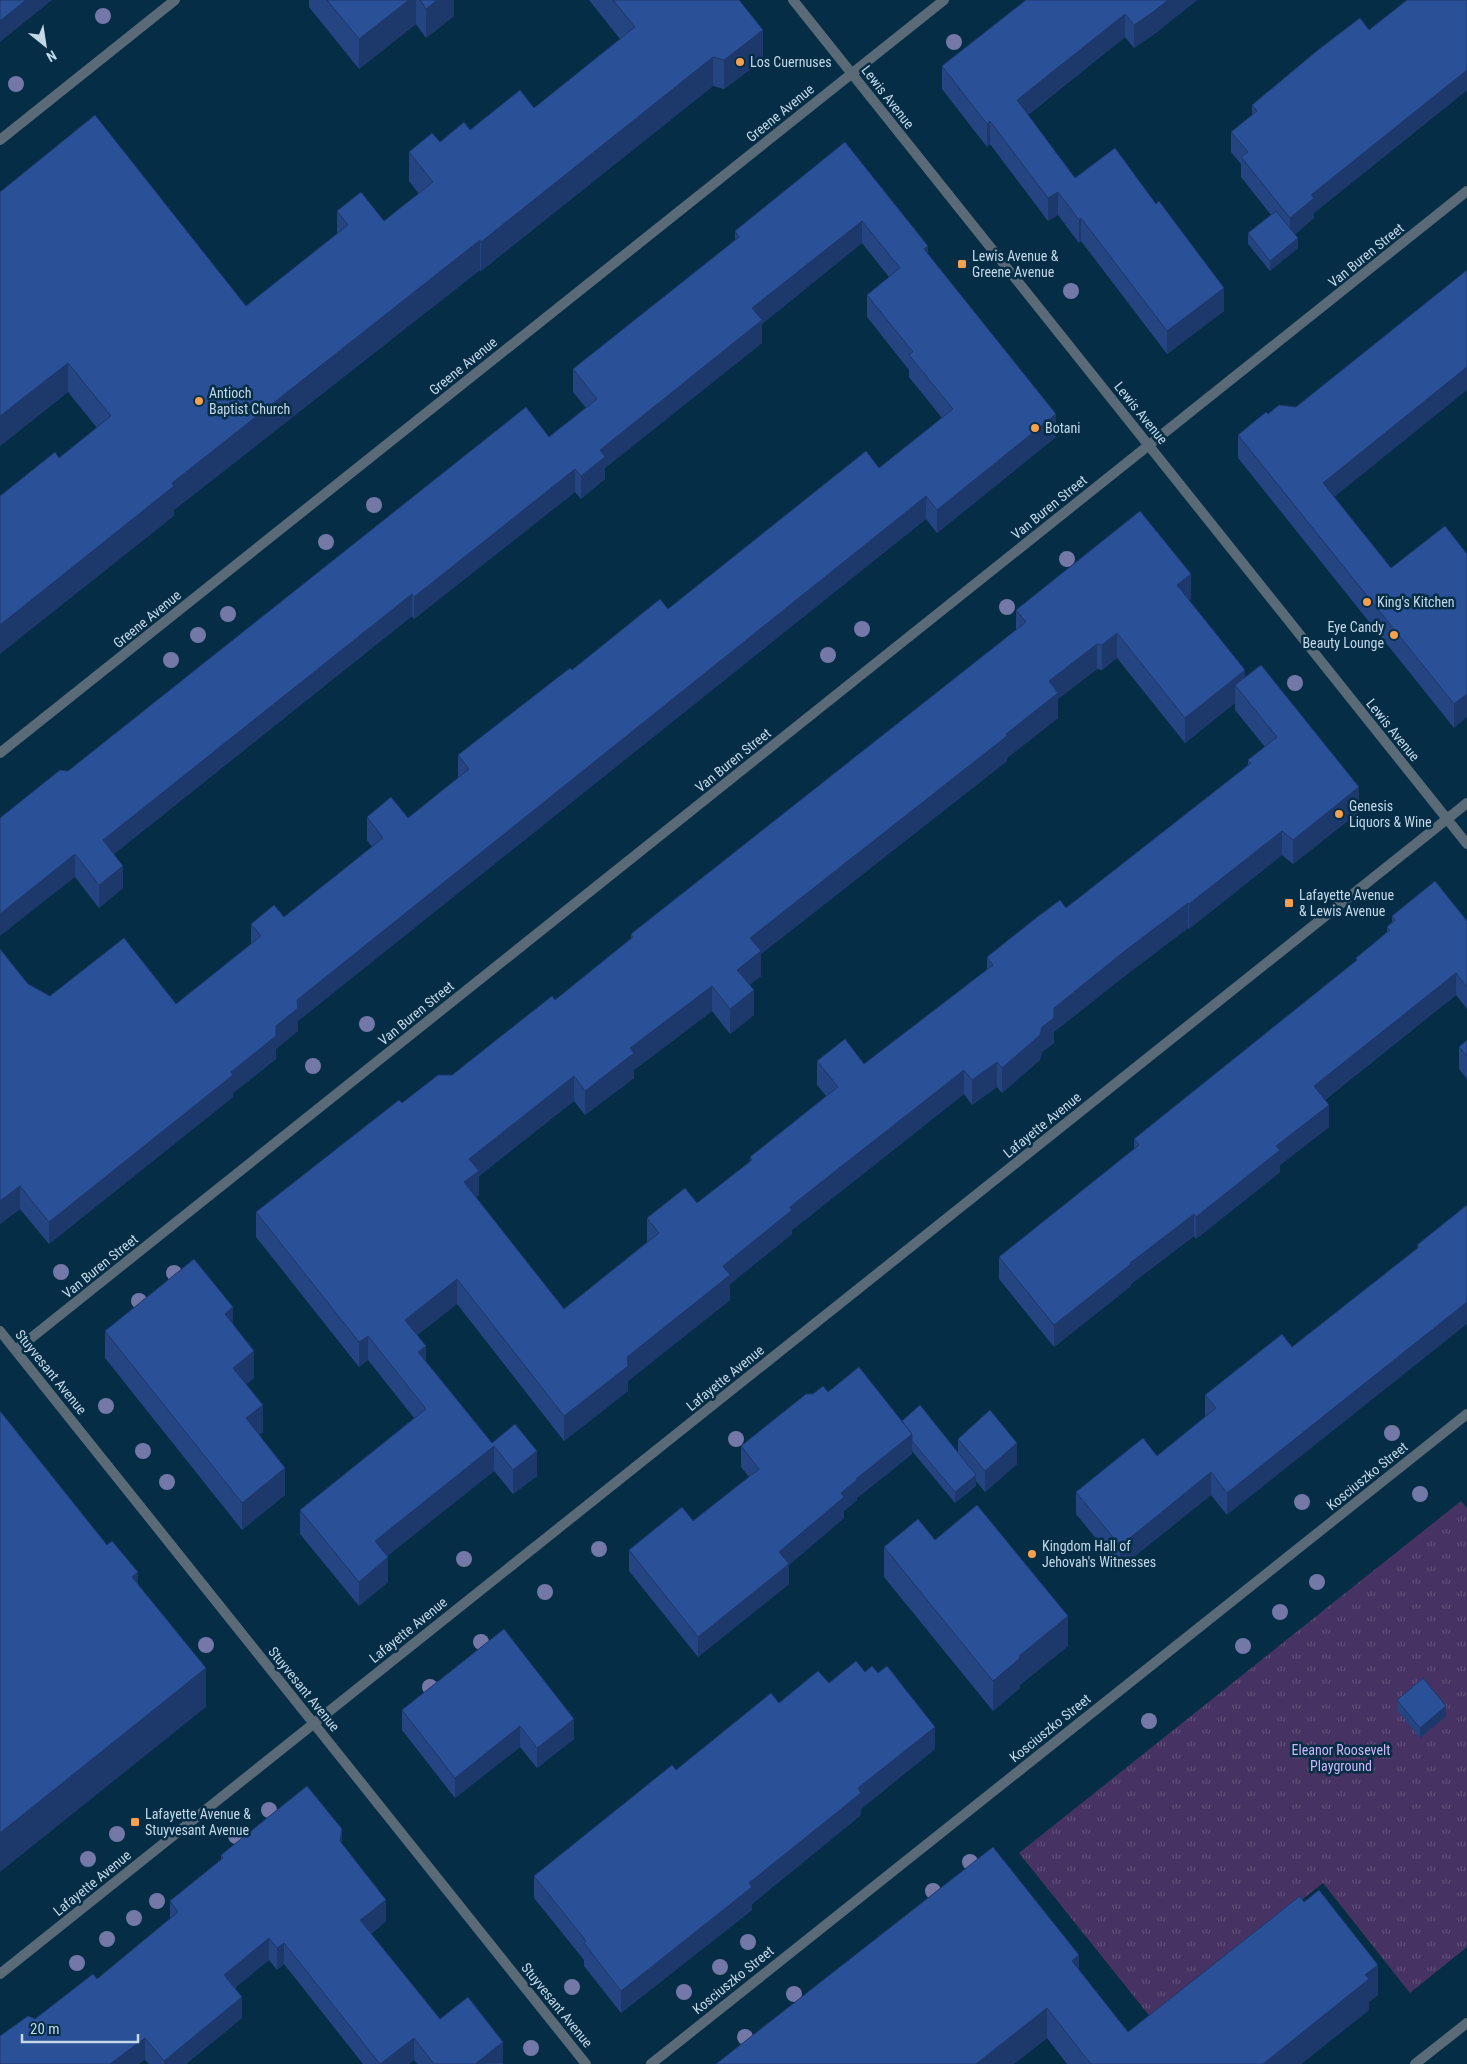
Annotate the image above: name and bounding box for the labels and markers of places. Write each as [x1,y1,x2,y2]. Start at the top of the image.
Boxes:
place label: Los Cuernuses [750,54,832,70]
marker: Los Cuernuses [734,56,746,68]
place label: Lewis Avenue & Greene Avenue [972,248,1059,280]
marker: Lewis Avenue & Greene Avenue [956,258,968,270]
place label: Antioch Baptist Church [209,385,290,417]
marker: Antioch Baptist Church [193,395,205,407]
place label: Botani [1045,420,1081,436]
marker: Botani [1029,422,1041,434]
place label: King's Kitchen [1377,594,1455,610]
marker: King's Kitchen [1361,596,1373,608]
place label: Eye Candy Beauty Lounge [1302,619,1384,651]
marker: Eye Candy Beauty Lounge [1388,629,1400,641]
place label: Genesis Liquors & Wine [1349,798,1432,830]
marker: Genesis Liquors & Wine [1333,808,1345,820]
place label: Lafayette Avenue & Lewis Avenue [1299,887,1395,919]
marker: Lafayette Avenue & Lewis Avenue [1283,897,1295,909]
place label: Kingdom Hall of Jehovah's Witnesses [1042,1538,1156,1570]
marker: Kingdom Hall of Jehovah's Witnesses [1026,1548,1038,1560]
place label: Lafayette Avenue & Stuyvesant Avenue [145,1806,251,1838]
marker: Lafayette Avenue & Stuyvesant Avenue [129,1816,141,1828]

